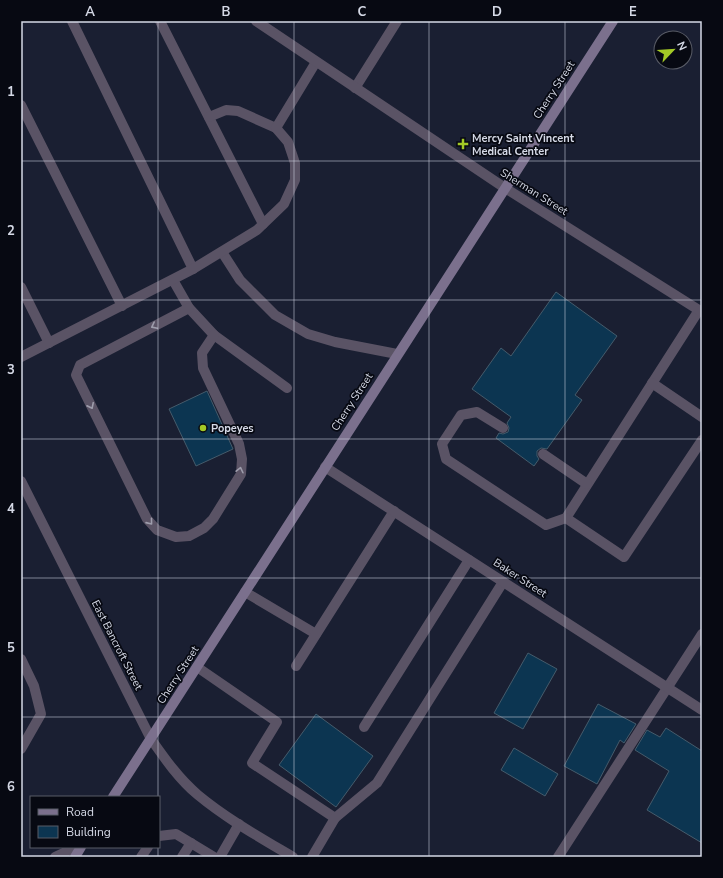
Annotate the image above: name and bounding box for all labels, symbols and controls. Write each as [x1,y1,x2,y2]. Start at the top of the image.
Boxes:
text: A [85,3,95,21]
text: B [222,3,231,21]
text: C [358,3,367,21]
text: D [492,3,502,21]
text: E [629,3,637,21]
north arrow [653,30,693,70]
text: N [673,39,690,53]
street label: Cherry Street [530,58,578,122]
text: 1 [7,83,15,101]
place label: Mercy Saint Vincent Medical Center [472,131,575,159]
marker: Mercy Saint Vincent Medical Center [457,138,469,150]
street label: Sherman Street [497,165,571,219]
text: 2 [7,222,15,240]
one-way arrow [151,321,159,329]
text: 3 [7,361,15,379]
street label: Cherry Street [328,370,376,434]
one-way arrow [86,402,94,409]
place label: Popeyes [211,421,254,436]
marker: Popeyes [198,423,208,433]
one-way arrow [236,467,244,474]
text: 4 [7,500,15,518]
one-way arrow [145,517,152,524]
street label: Baker Street [490,555,550,601]
street label: East Bancroft Street [88,598,146,693]
text: 5 [7,639,15,657]
street label: Cherry Street [154,643,202,707]
text: 6 [7,778,15,796]
legend [30,796,160,848]
text: Road [66,804,94,820]
text: Building [66,824,111,840]

